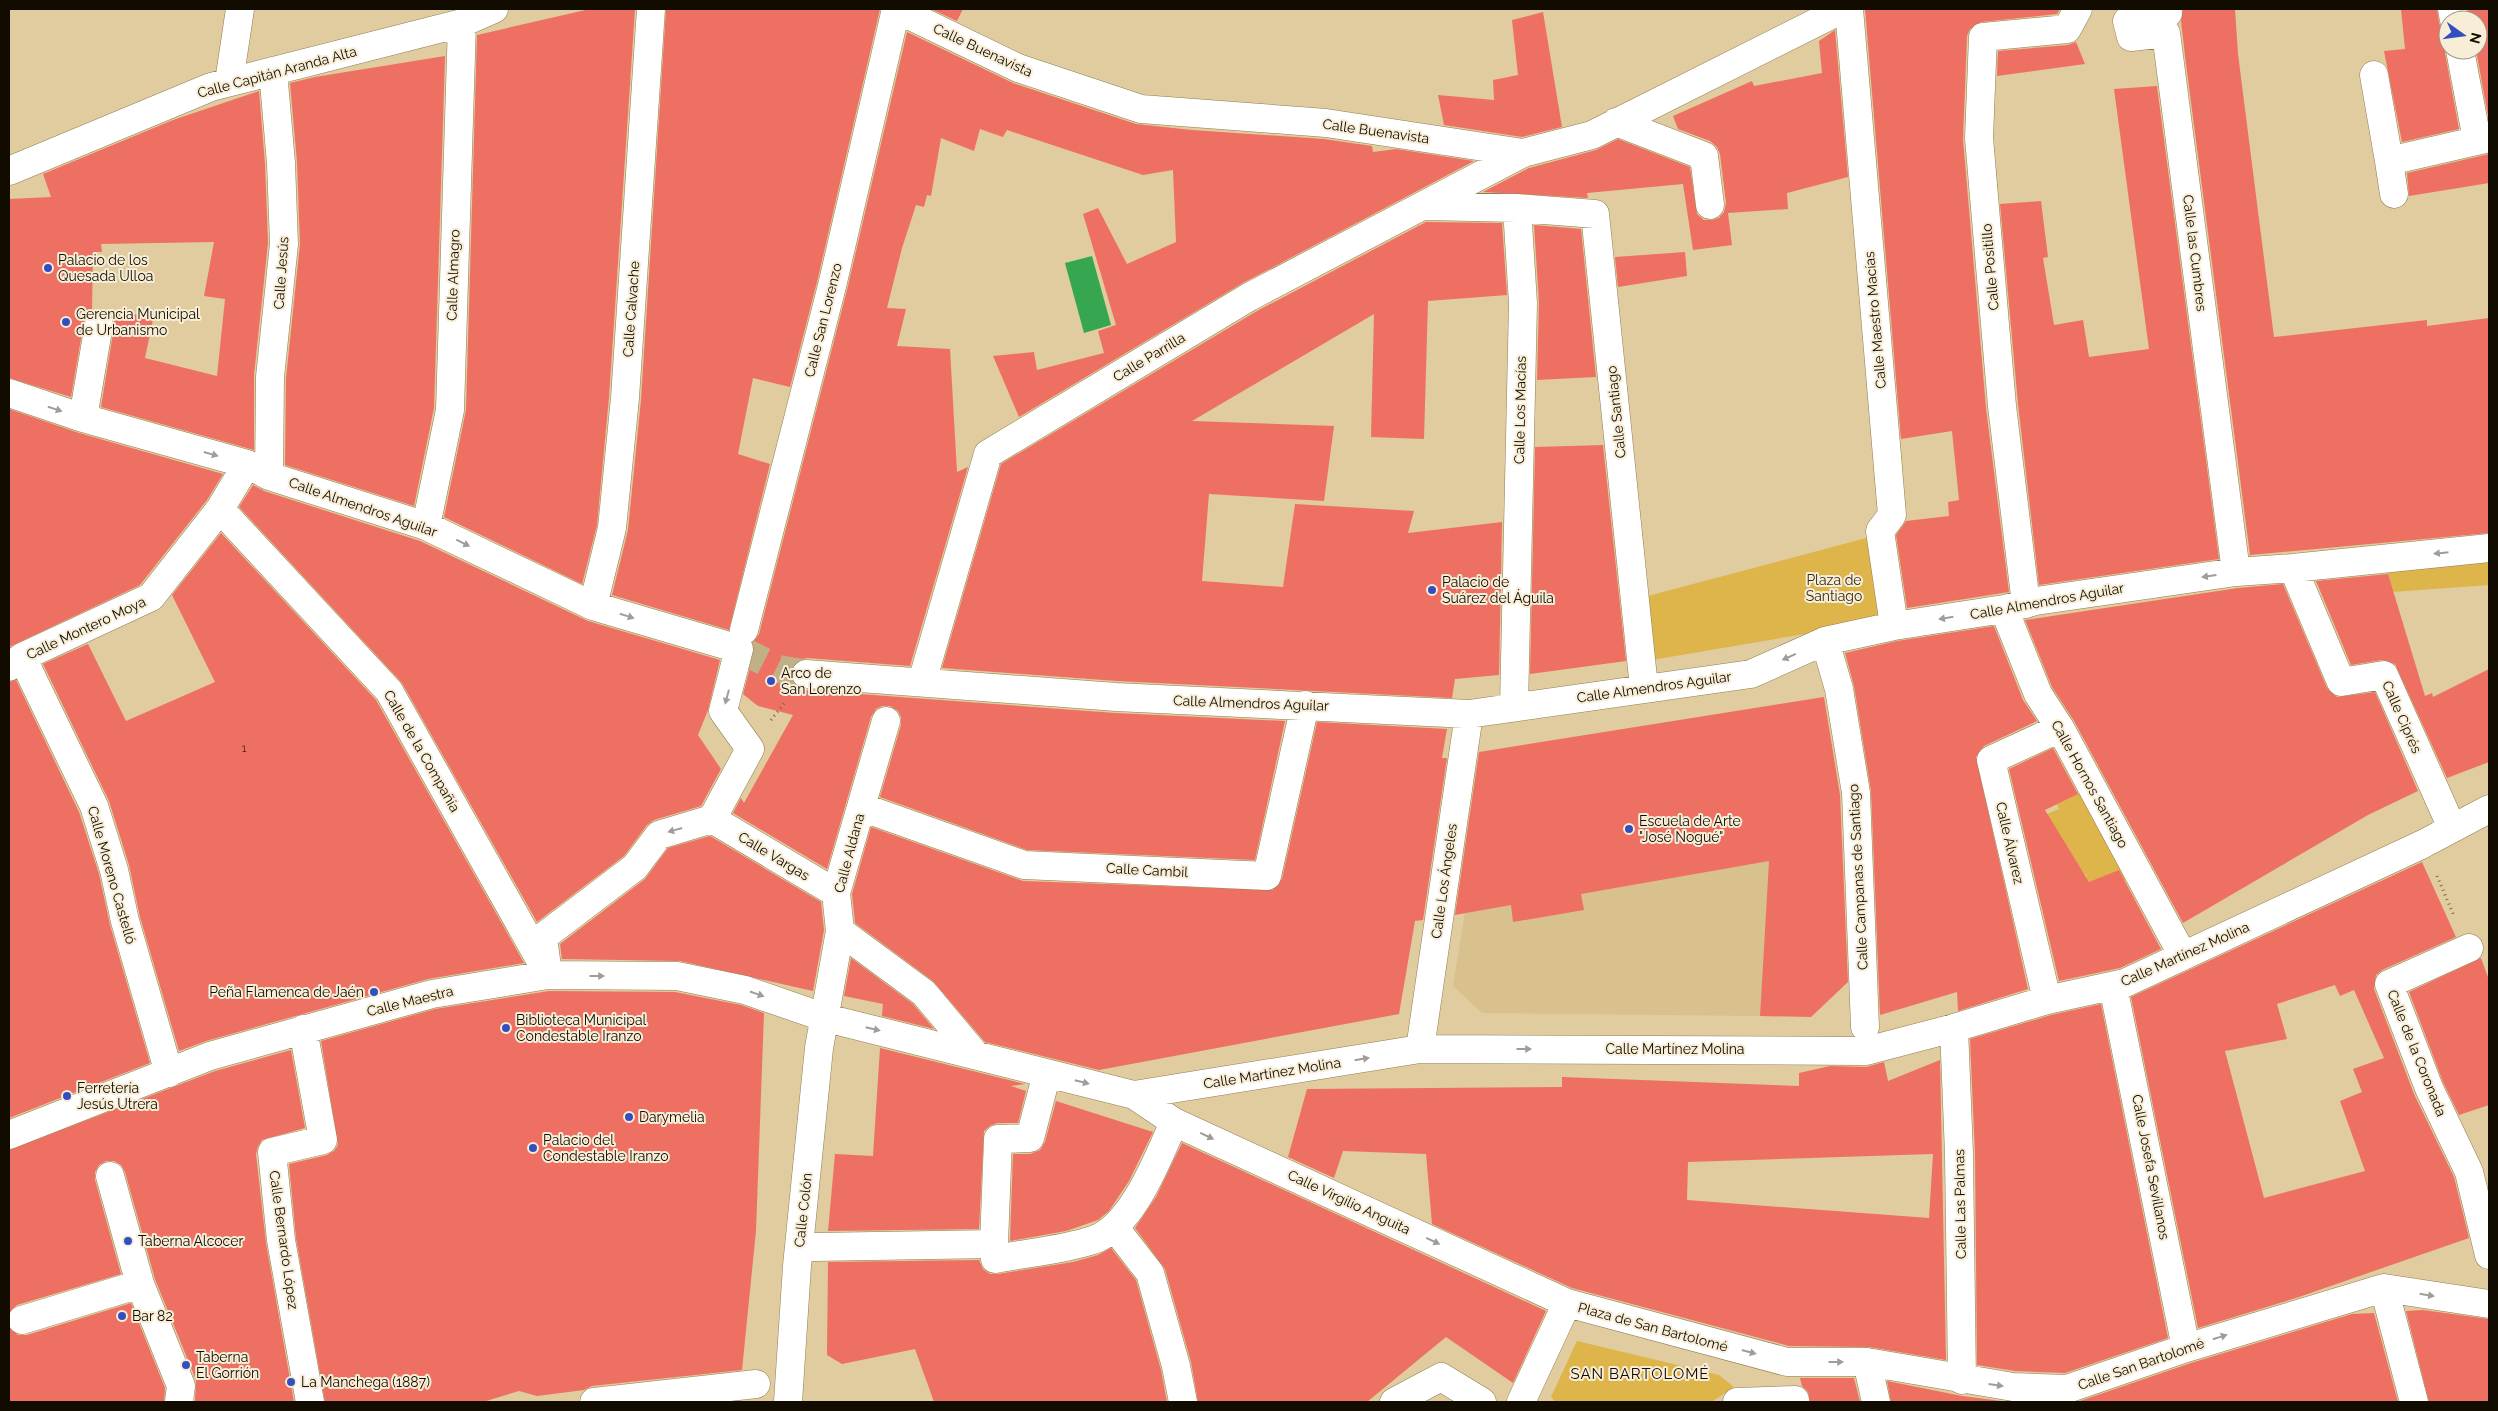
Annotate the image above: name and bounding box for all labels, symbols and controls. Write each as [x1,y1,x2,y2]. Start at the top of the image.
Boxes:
north arrow [2438,10,2488,60]
street label: Calle Buenavista [931,20,1035,80]
text: N [2467,31,2485,45]
street label: Calle Capitán Aranda Alta [196,43,358,101]
street label: Calle Buenavista [1322,116,1430,146]
street label: Calle las Cumbres [2180,194,2210,313]
street label: Calle Positillo [1978,223,2002,311]
street label: Calle Almagro [443,229,463,321]
street label: Calle Jesús [270,236,292,310]
street label: Calle Maestro Macías [1861,250,1889,389]
place label: Palacio de los Quesada Ulloa [58,252,153,284]
street label: Calle Calvache [620,260,642,358]
street label: Calle San Lorenzo [801,261,845,379]
marker: Palacio de los Quesada Ulloa [42,262,54,274]
place label: Gerencia Municipal de Urbanismo [76,306,200,338]
marker: Gerencia Municipal de Urbanismo [60,316,72,328]
street label: Calle Parrilla [1110,329,1188,385]
street label: Calle Los Macías [1511,355,1529,464]
street label: Calle Santiago [1603,365,1629,459]
one-way arrow [48,405,63,413]
one-way arrow [204,450,219,458]
street label: Calle Almendros Aguilar [287,474,439,540]
one-way arrow [455,539,470,547]
one-way arrow [2432,549,2448,557]
park label: Plaza de Santiago [1806,572,1862,604]
one-way arrow [2201,572,2217,580]
place label: Palacio de Suárez del Águila [1442,574,1554,606]
street label: Calle Almendros Aguilar [1969,580,2125,622]
marker: Palacio de Suárez del Águila [1426,584,1438,596]
street label: Calle Montero Moya [24,593,148,663]
one-way arrow [619,613,634,621]
one-way arrow [1937,615,1953,623]
one-way arrow [1782,653,1796,661]
place label: Arco de San Lorenzo [781,665,861,697]
street label: Calle Almendros Aguilar [1576,668,1732,706]
marker: Arco de San Lorenzo [765,675,777,687]
street label: Calle Ciprés [2379,678,2425,756]
street label: Calle de la Compañía [381,687,463,815]
one-way arrow [722,689,730,704]
street label: Calle Almendros Aguilar [1173,692,1329,714]
street label: Calle Hornos Santiago [2048,717,2132,851]
house number: 1 [242,742,247,755]
street label: Calle Campanas de Santiago [1845,784,1871,970]
street label: Calle Álvarez [1993,800,2028,886]
street label: Calle Moreno Castelló [85,804,139,946]
street label: Calle Aldana [831,812,867,894]
place label: Escuela de Arte "José Nogué" [1639,813,1741,845]
street label: Calle Los Ángeles [1427,822,1460,940]
marker: Escuela de Arte "José Nogué" [1623,823,1635,835]
one-way arrow [667,826,682,834]
street label: Calle Vargas [735,828,813,884]
street label: Calle Cambil [1106,860,1189,880]
street label: Calle Martínez Molina [2118,918,2252,990]
one-way arrow [589,972,605,980]
street label: Calle Maestra [365,983,455,1019]
place label: Peña Flamenca de Jaén [209,984,364,1000]
marker: Peña Flamenca de Jaén [368,986,380,998]
street label: Calle de la Coronada [2384,987,2450,1119]
one-way arrow [750,990,765,998]
place label: Biblioteca Municipal Condestable Iranzo [516,1012,647,1044]
marker: Biblioteca Municipal Condestable Iranzo [500,1022,512,1034]
one-way arrow [866,1025,881,1033]
street label: Calle Martínez Molina [1605,1041,1745,1057]
one-way arrow [1516,1045,1532,1053]
street label: Calle Martínez Molina [1202,1054,1342,1092]
one-way arrow [1354,1054,1370,1062]
one-way arrow [1074,1078,1089,1086]
place label: Ferretería Jesús Utrera [77,1080,158,1112]
marker: Ferretería Jesús Utrera [61,1090,73,1102]
street label: Calle Josefa Sevillanos [2129,1093,2173,1241]
place label: Darymelia [639,1109,705,1125]
marker: Darymelia [623,1111,635,1123]
place label: Palacio del Condestable Iranzo [543,1132,669,1164]
one-way arrow [1200,1133,1214,1141]
marker: Palacio del Condestable Iranzo [527,1142,539,1154]
street label: Calle Las Palmas [1951,1149,1969,1259]
street label: Calle Virgilio Anguita [1285,1167,1413,1237]
street label: Calle Bernardo López [266,1169,302,1311]
street label: Calle Colón [791,1172,815,1248]
place label: Taberna Alcocer [138,1233,243,1249]
marker: Taberna Alcocer [122,1235,134,1247]
one-way arrow [1426,1238,1440,1246]
one-way arrow [2419,1291,2435,1299]
street label: Plaza de San Bartolomé [1576,1299,1730,1355]
place label: Bar 82 [132,1308,173,1324]
marker: Bar 82 [116,1310,128,1322]
one-way arrow [2213,1333,2228,1341]
street label: Calle San Bartolomé [2076,1335,2206,1393]
place label: Taberna El Gorrión [196,1349,259,1381]
one-way arrow [1742,1349,1757,1357]
one-way arrow [1828,1358,1844,1366]
marker: Taberna El Gorrión [180,1359,192,1371]
district label: SAN BARTOLOMÉ [1571,1365,1709,1383]
place label: La Manchega (1887) [301,1374,430,1390]
marker: La Manchega (1887) [285,1376,297,1388]
one-way arrow [1989,1381,2005,1389]

